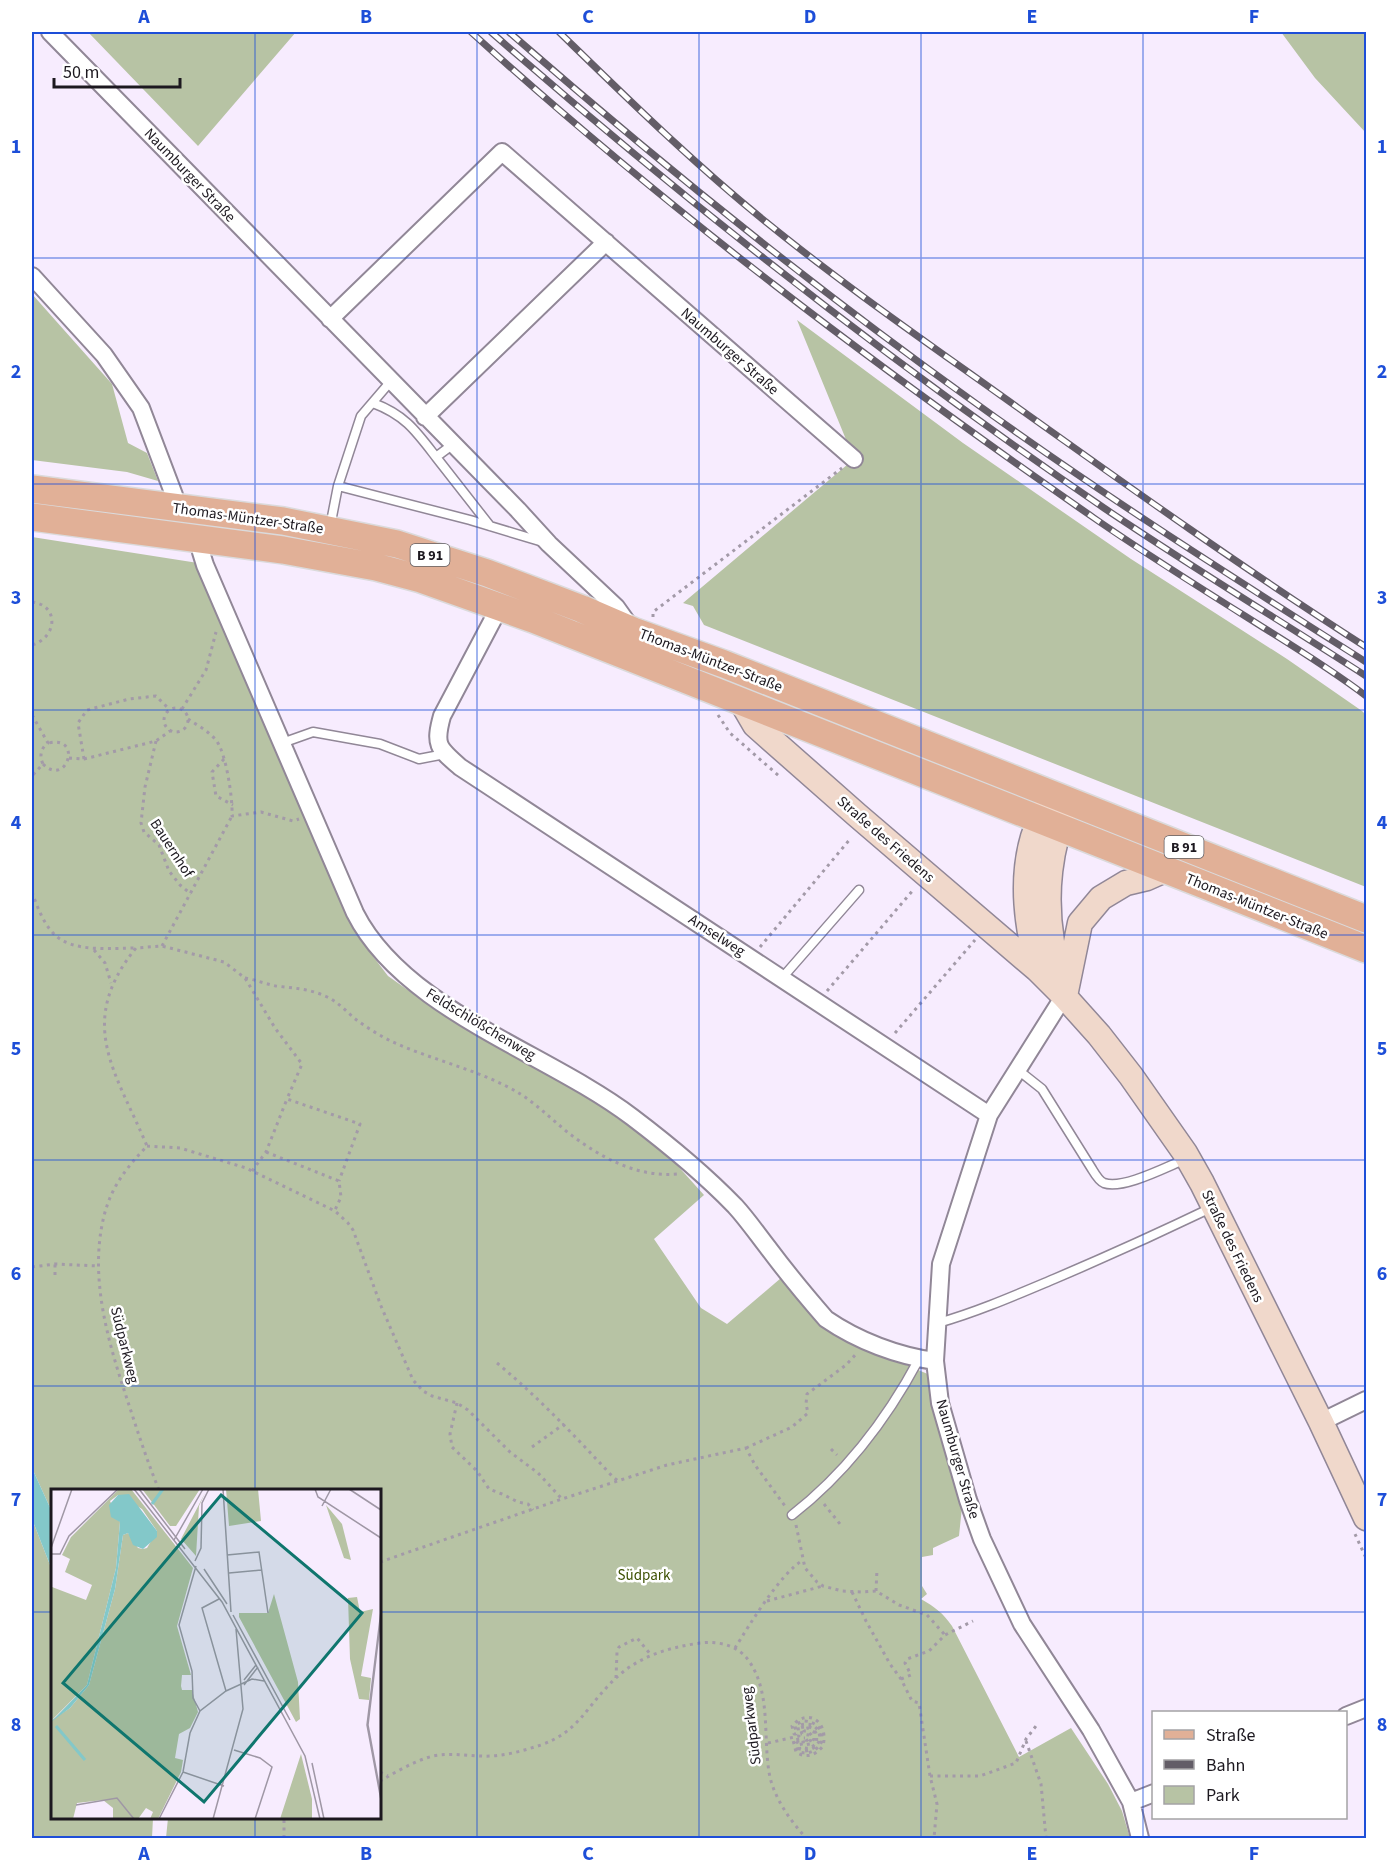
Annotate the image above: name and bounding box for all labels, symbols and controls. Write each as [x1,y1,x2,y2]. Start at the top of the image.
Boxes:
text: A [137,3,150,31]
text: B [360,3,372,31]
text: C [582,3,594,31]
text: D [804,3,816,31]
text: E [1027,3,1037,31]
text: F [1249,3,1259,31]
scale bar [54,51,180,89]
text: 50 m [63,60,99,85]
street label: Naumburger Straße [139,124,240,227]
text: 1 [11,133,21,161]
text: 1 [1377,133,1387,161]
street label: Naumburger Straße [676,303,783,400]
text: 2 [11,358,21,386]
text: 2 [1377,358,1387,386]
street label: Thomas-Müntzer-Straße [171,498,325,539]
road number: B 91 [410,544,450,566]
text: 3 [11,584,21,612]
text: 3 [1377,584,1387,612]
street label: Thomas-Müntzer-Straße [636,623,785,697]
street label: Straße des Friedens [832,791,939,888]
text: 4 [11,809,22,837]
text: 4 [1377,809,1388,837]
street label: Bauernhof [145,815,199,882]
road number: B 91 [1164,836,1204,858]
street label: Thomas-Müntzer-Straße [1182,868,1331,945]
street label: Amselweg [684,909,750,962]
street label: Feldschlößchenweg [422,983,540,1066]
text: 5 [11,1035,21,1063]
text: 5 [1377,1035,1387,1063]
street label: Straße des Friedens [1196,1186,1269,1306]
text: 6 [11,1260,21,1288]
text: 6 [1377,1260,1387,1288]
street label: Südparkweg [105,1305,144,1386]
street label: Naumburger Straße [930,1397,985,1521]
text: 7 [11,1486,21,1514]
text: 7 [1377,1486,1387,1514]
inset map [51,1489,381,1819]
park label: Südpark [618,1565,671,1586]
street label: Südparkweg [736,1685,767,1766]
text: 8 [11,1711,21,1739]
legend [1152,1711,1347,1819]
text: 8 [1377,1711,1387,1739]
text: Straße [1206,1723,1256,1748]
text: Bahn [1206,1753,1245,1778]
text: Park [1206,1783,1240,1808]
text: A [137,1840,150,1868]
text: B [360,1840,372,1868]
text: C [582,1840,594,1868]
text: D [804,1840,816,1868]
text: E [1027,1840,1037,1868]
text: F [1249,1840,1259,1868]

